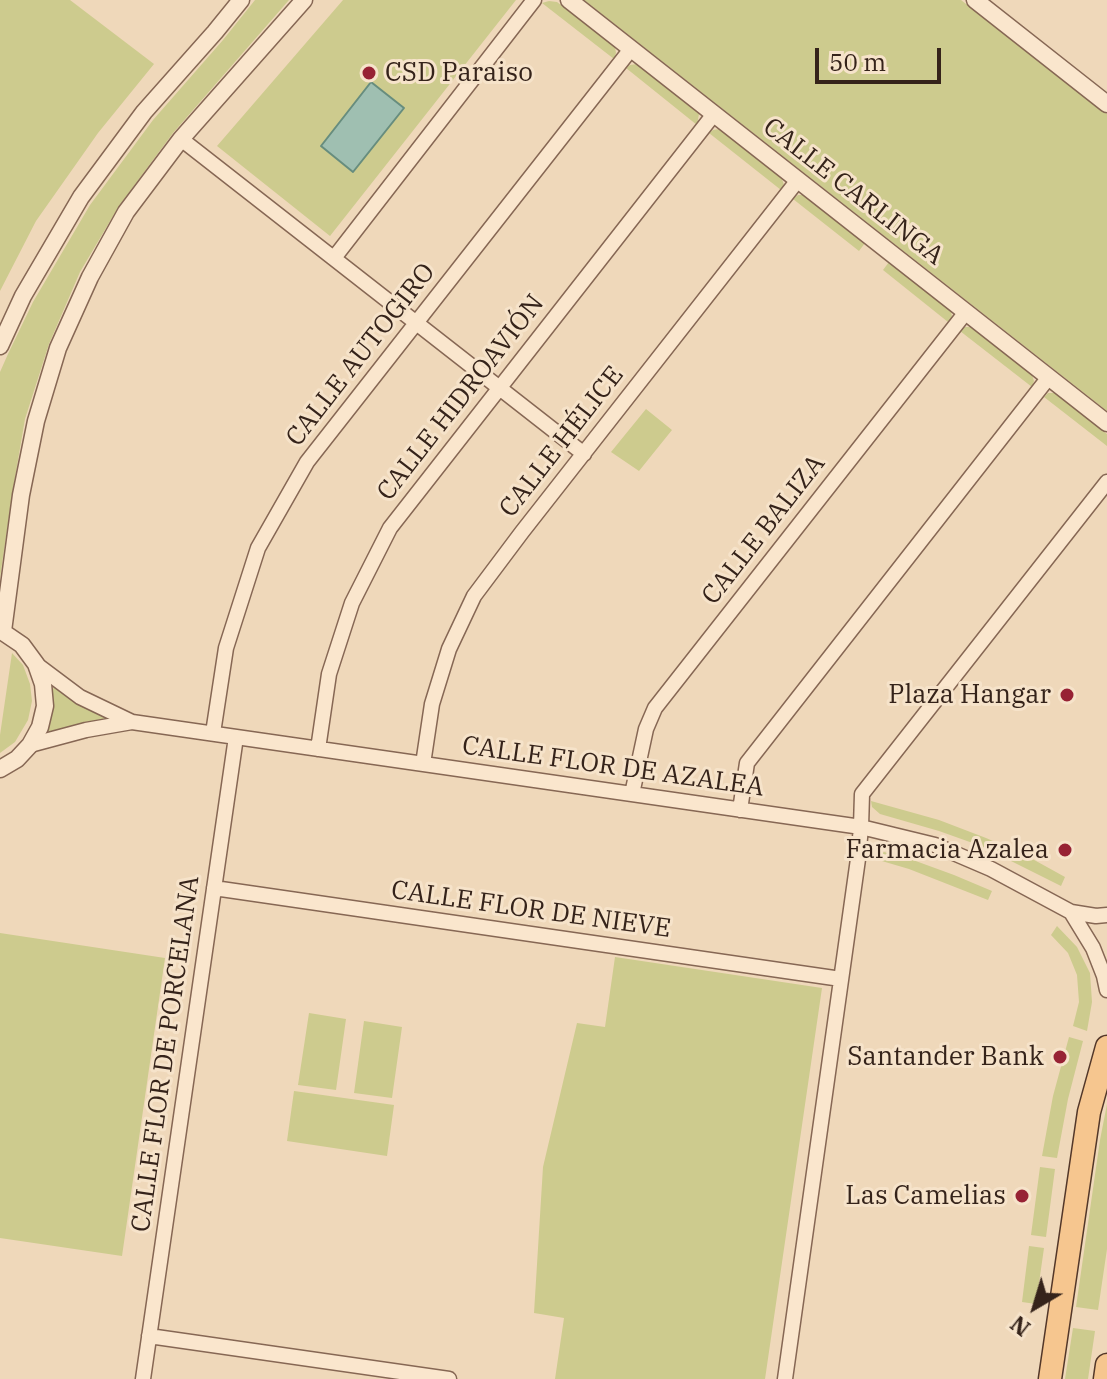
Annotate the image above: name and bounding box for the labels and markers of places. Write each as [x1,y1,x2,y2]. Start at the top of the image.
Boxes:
place label: CSD Paraiso [385,57,533,89]
marker: CSD Paraiso [360,64,378,82]
place label: Plaza Hangar [888,679,1051,711]
marker: Plaza Hangar [1058,686,1076,704]
place label: Farmacia Azalea [845,834,1049,866]
marker: Farmacia Azalea [1056,841,1074,859]
place label: Santander Bank [847,1041,1044,1073]
marker: Santander Bank [1051,1048,1069,1066]
place label: Las Camelias [845,1180,1006,1212]
marker: Las Camelias [1013,1187,1031,1205]

